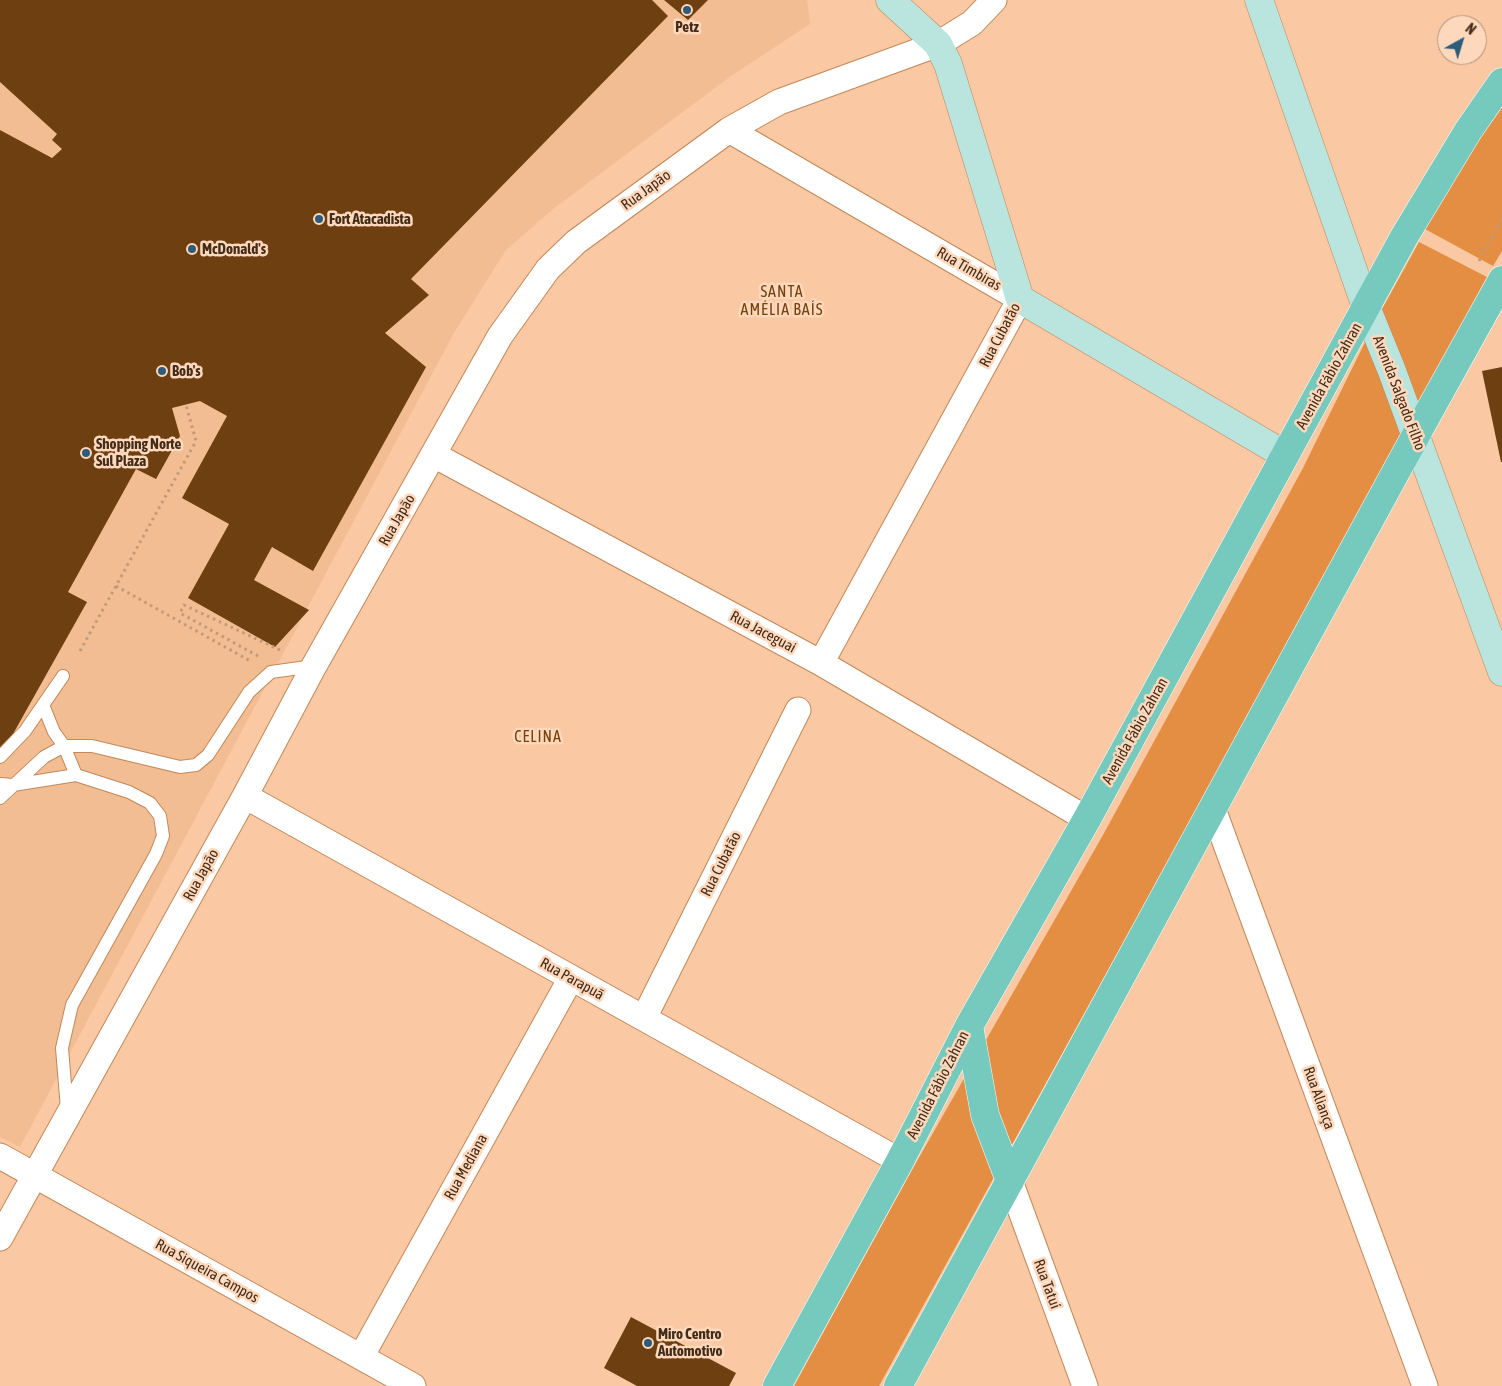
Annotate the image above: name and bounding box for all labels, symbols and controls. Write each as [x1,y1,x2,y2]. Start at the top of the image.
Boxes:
marker: Petz [681,4,693,16]
north arrow [1437,15,1487,65]
place label: Petz [675,18,699,36]
text: N [1463,20,1479,38]
street label: Rua Japão [618,166,674,214]
place label: Fort Atacadista [329,210,411,228]
marker: Fort Atacadista [313,213,325,225]
place label: McDonald's [202,240,266,258]
marker: McDonald's [186,243,198,255]
street label: Rua Timbiras [934,243,1004,295]
district label: SANTA AMÉLIA BAÍS [739,282,825,320]
street label: Rua Cubatão [976,300,1024,370]
street label: Avenida Fábio Zahran [1292,320,1366,432]
street label: Avenida Salgado Filho [1369,333,1429,453]
place label: Bob's [172,362,200,380]
marker: Bob's [156,365,168,377]
place label: Shopping Norte Sul Plaza [96,435,181,470]
marker: Shopping Norte Sul Plaza [80,447,92,459]
street label: Rua Japão [375,491,419,549]
street label: Rua Jaceguai [727,607,799,657]
street label: Avenida Fábio Zahran [1098,675,1172,787]
district label: CELINA [513,727,563,747]
street label: Rua Cubatão [697,829,745,899]
street label: Rua Japão [179,846,223,904]
street label: Rua Parapuã [537,954,607,1004]
street label: Avenida Fábio Zahran [903,1028,973,1142]
street label: Rua Aliança [1299,1064,1339,1132]
street label: Rua Mediana [441,1131,491,1203]
street label: Rua Siqueira Campos [152,1235,262,1307]
street label: Rua Tatuí [1030,1257,1064,1311]
place label: Miro Centro Automotivo [658,1325,723,1360]
marker: Miro Centro Automotivo [642,1337,654,1349]

